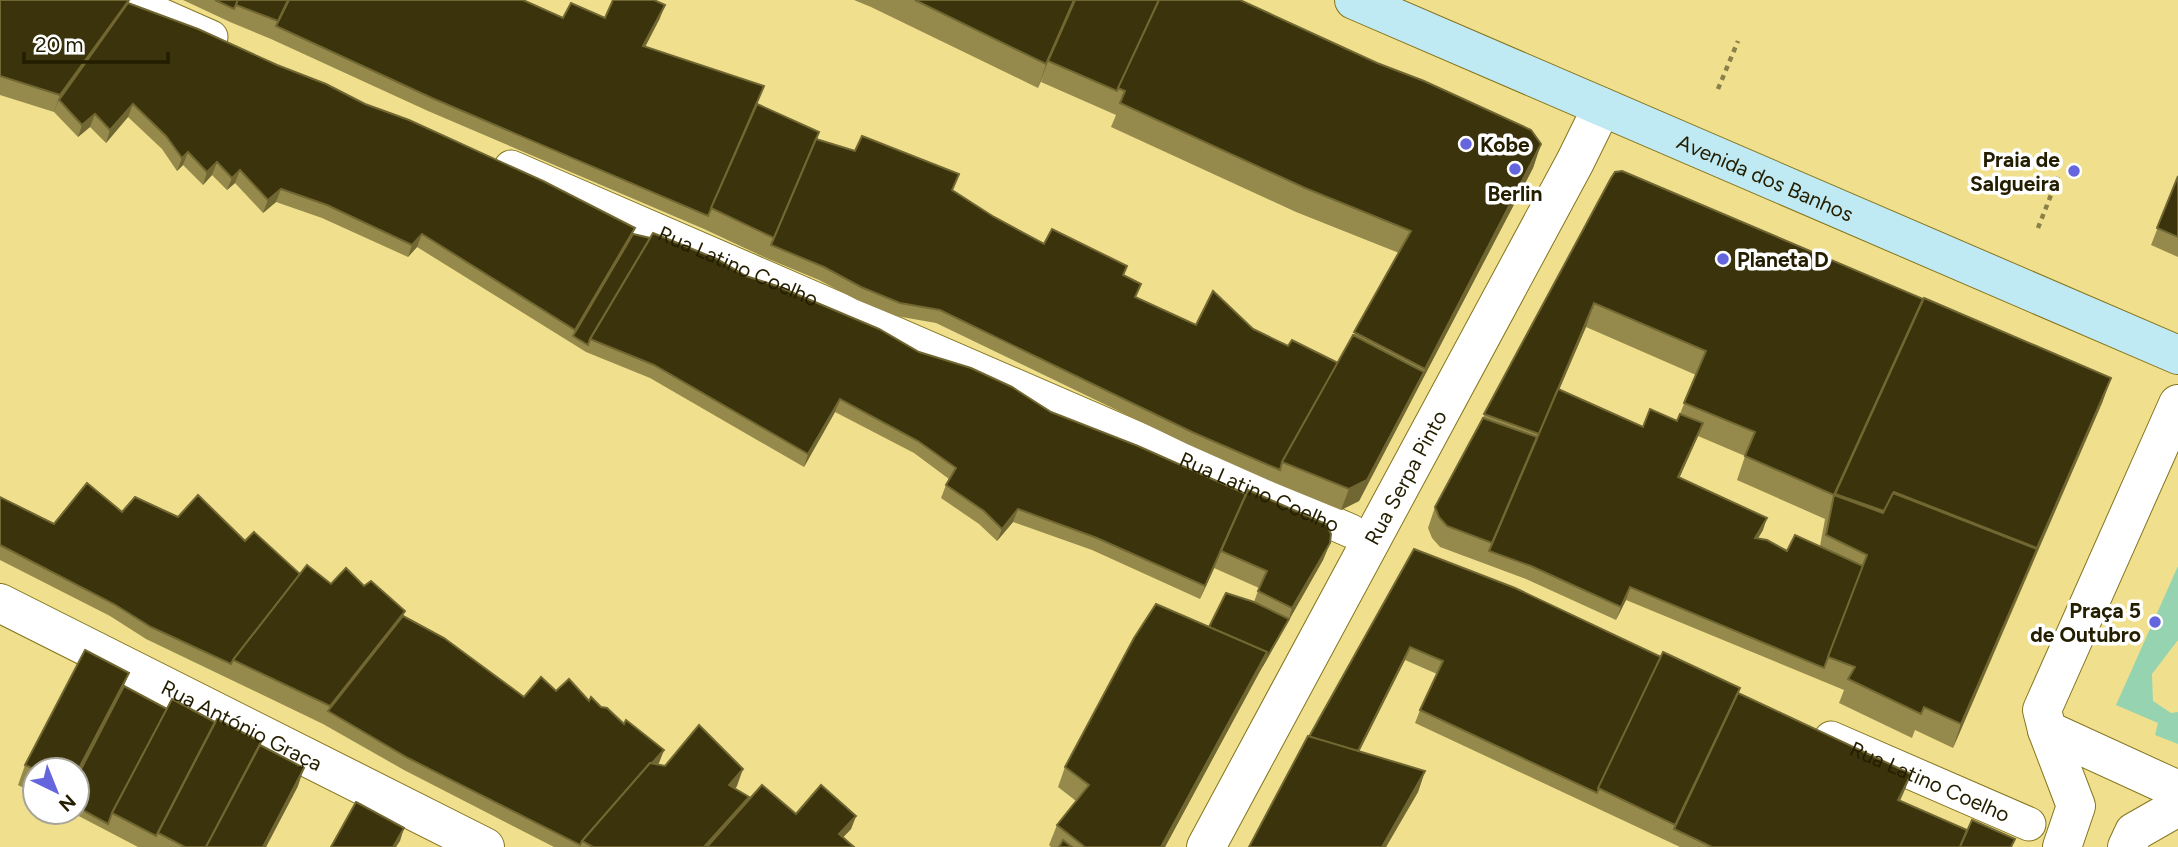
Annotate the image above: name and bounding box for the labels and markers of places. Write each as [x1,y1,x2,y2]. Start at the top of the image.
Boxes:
place label: Kobe [1480,132,1530,157]
marker: Kobe [1458,136,1474,152]
place label: Praia de Salgueira [1970,147,2060,196]
marker: Berlin [1507,161,1523,177]
marker: Praia de Salgueira [2066,163,2082,179]
place label: Berlin [1487,181,1543,206]
place label: Planeta D [1737,247,1829,272]
marker: Planeta D [1715,251,1731,267]
place label: Praça 5 de Outubro [2030,598,2141,647]
marker: Praça 5 de Outubro [2147,614,2163,630]

